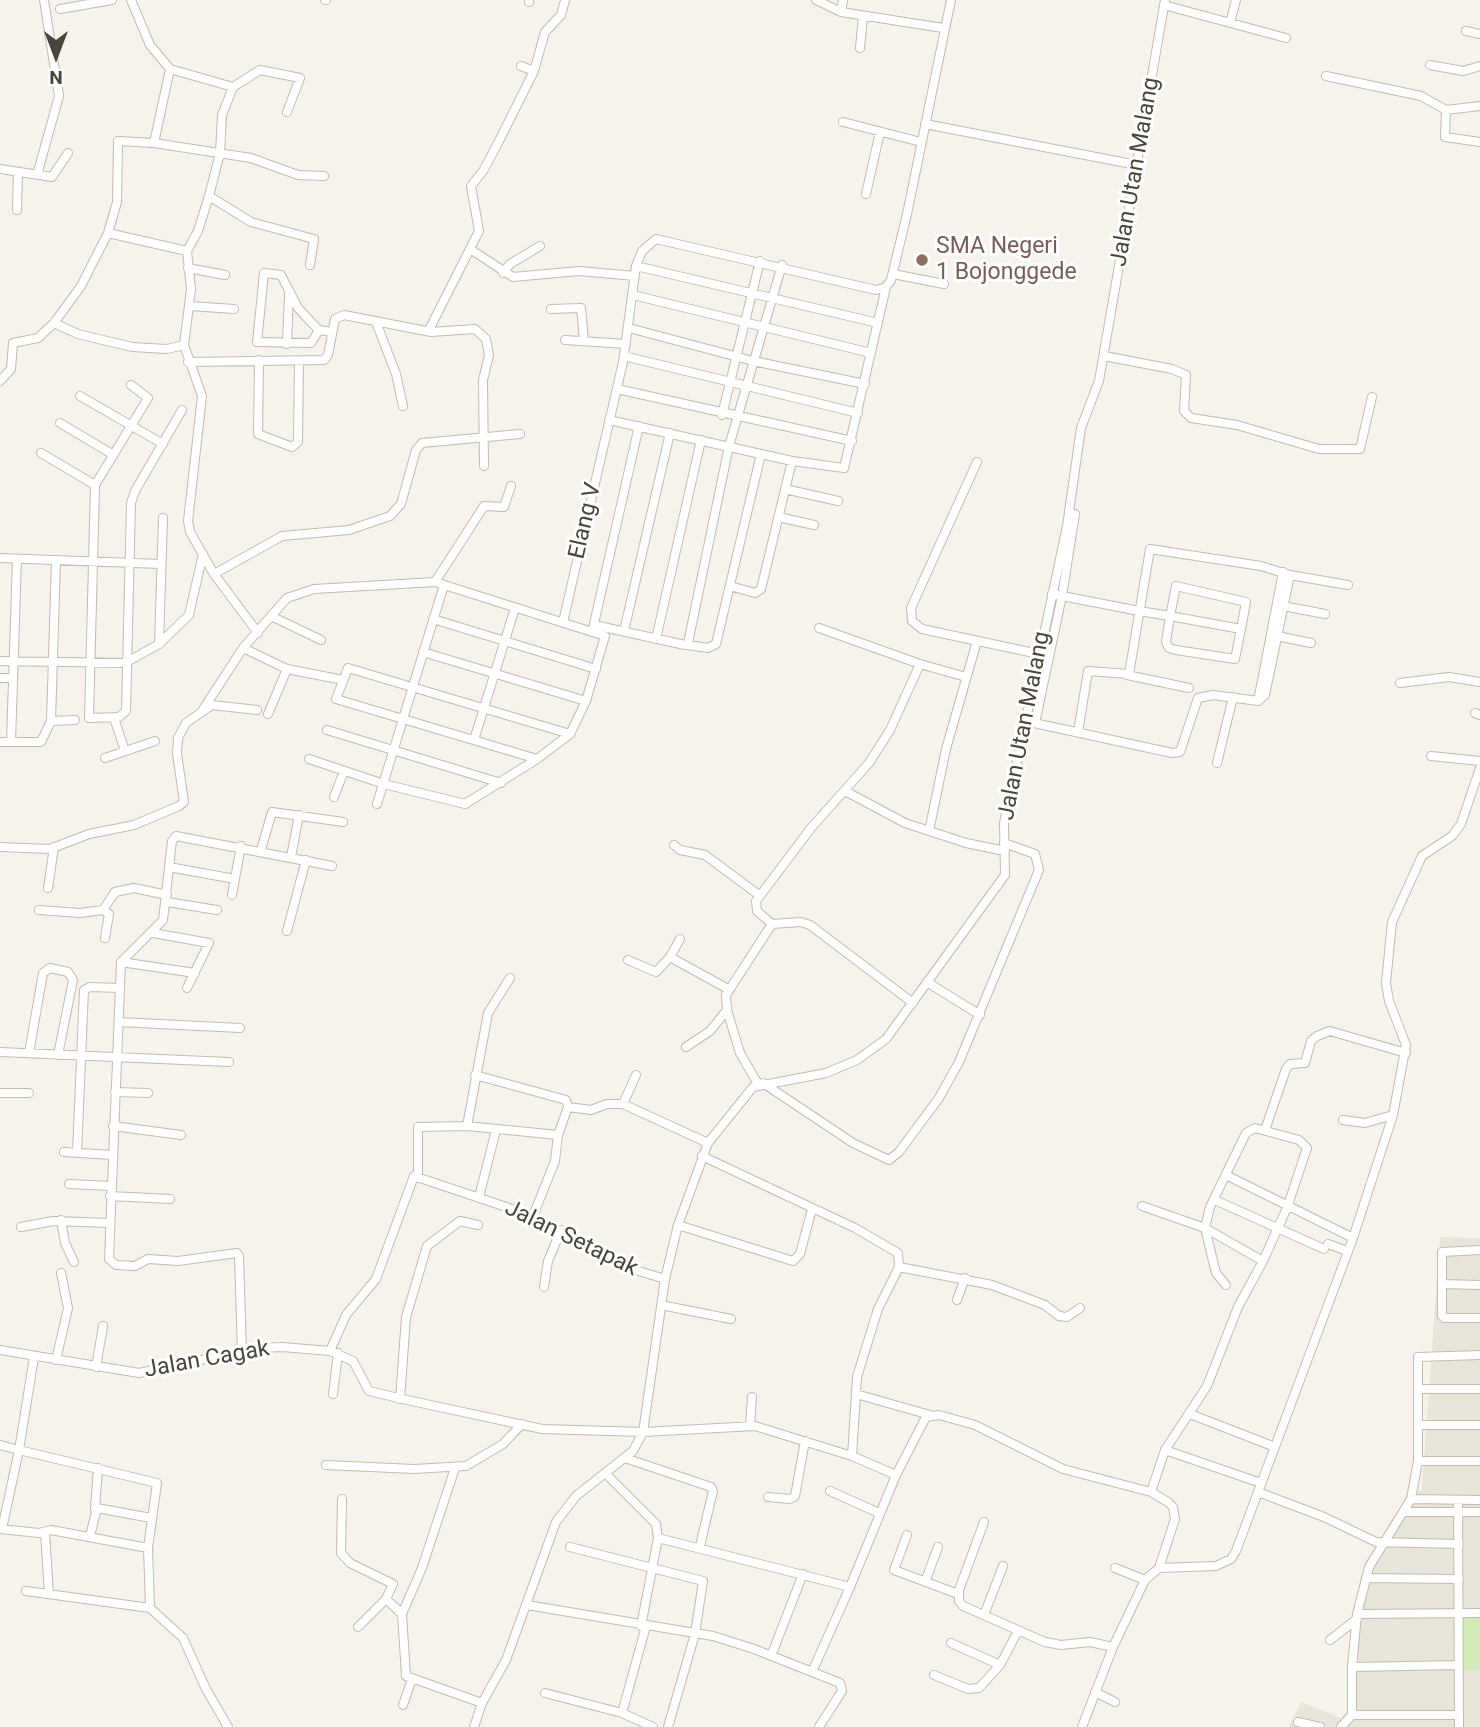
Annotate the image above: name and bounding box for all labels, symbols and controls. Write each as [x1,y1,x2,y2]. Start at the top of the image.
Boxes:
north arrow [21,21,91,91]
text: N [49,66,63,89]
street label: Jalan Utan Malang [1106,75,1166,269]
place label: SMA Negeri 1 Bojonggede [936,233,1077,287]
marker: SMA Negeri 1 Bojonggede [914,252,930,268]
street label: Elang V [564,480,608,562]
street label: Jalan Utan Malang [993,629,1057,823]
street label: Jalan Setapak [500,1195,642,1283]
street label: Jalan Cagak [142,1335,272,1385]

